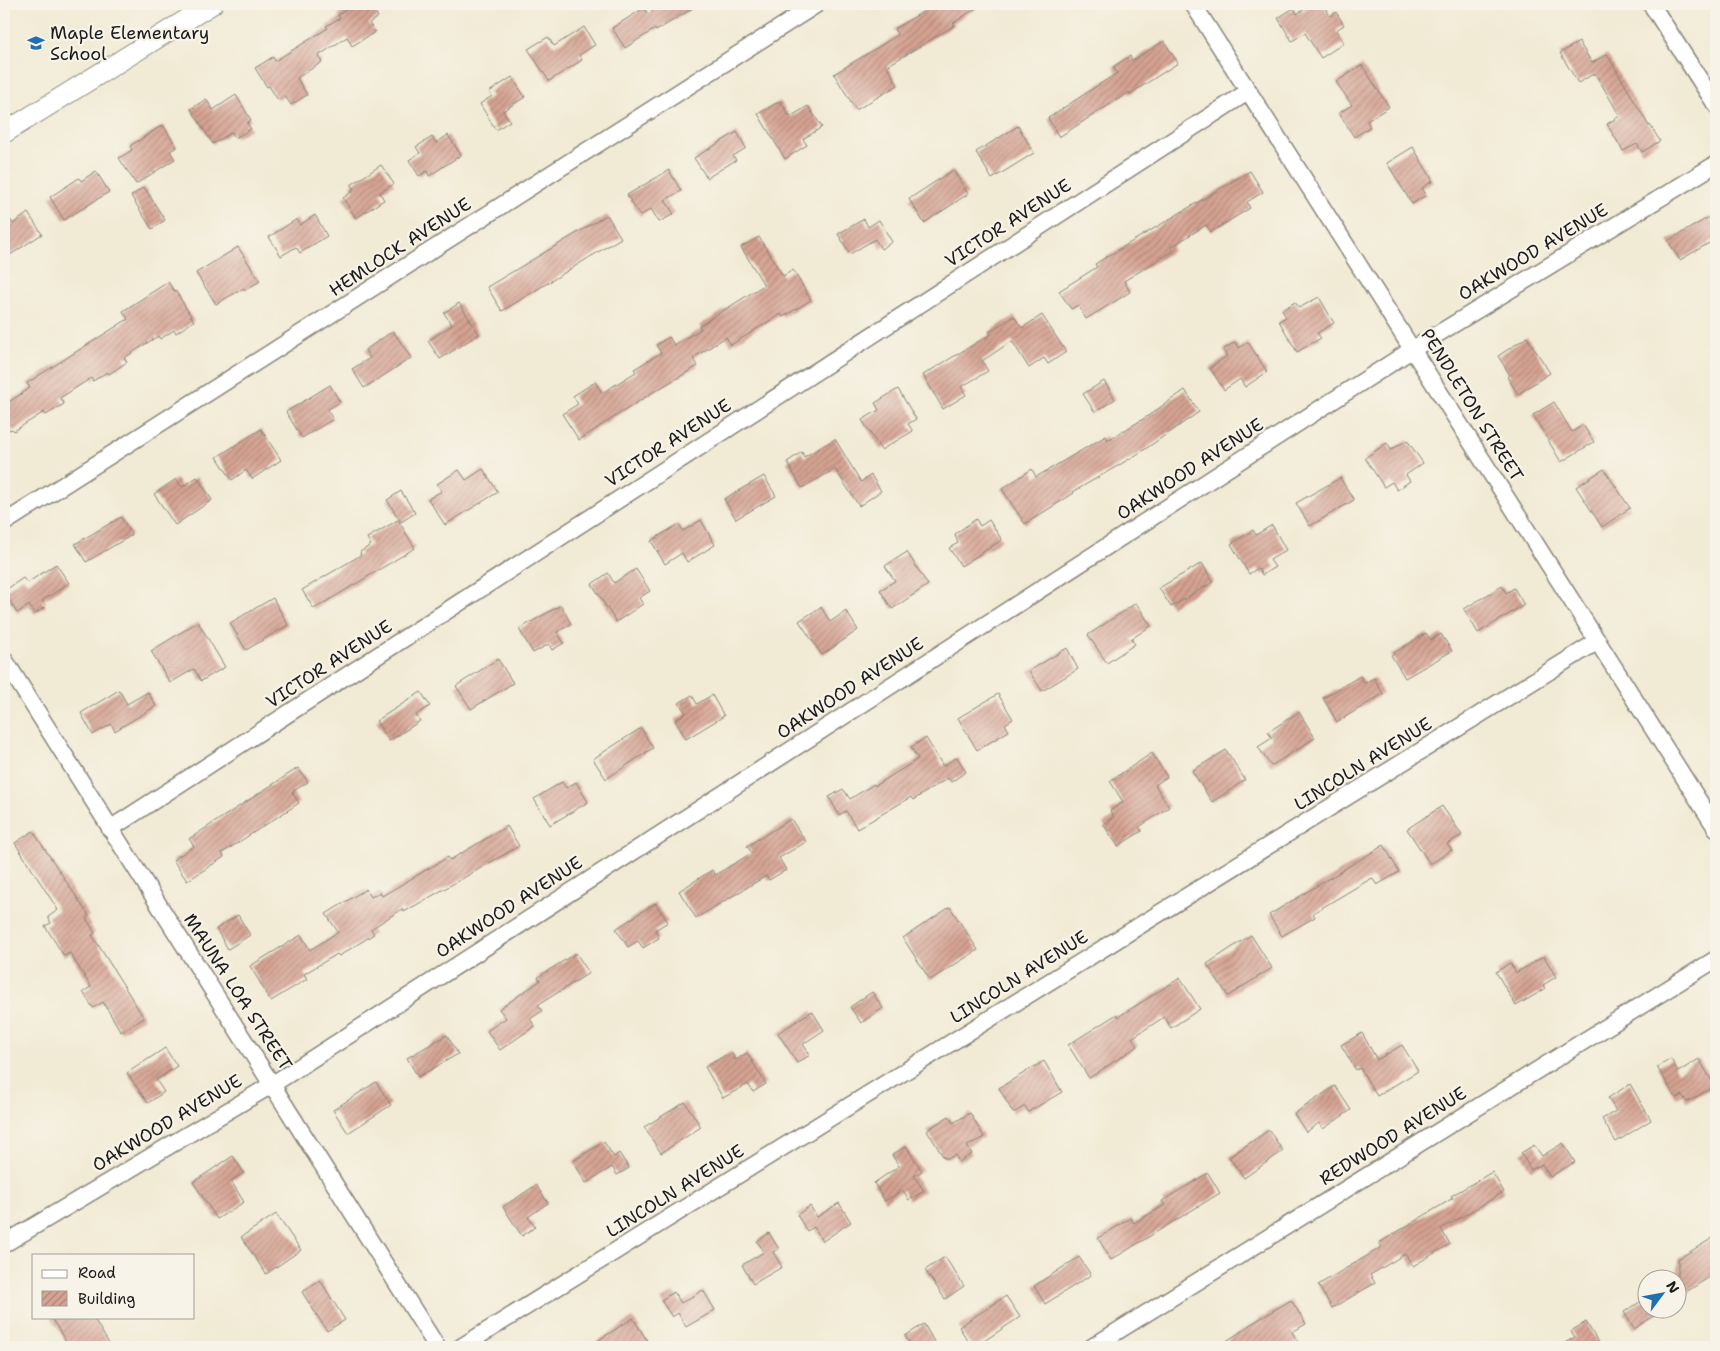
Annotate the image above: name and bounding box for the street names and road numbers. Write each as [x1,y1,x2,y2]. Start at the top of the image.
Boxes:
street label: VICTOR AVENUE [940,173,1076,273]
street label: HEMLOCK AVENUE [324,192,476,302]
street label: OAKWOOD AVENUE [1454,198,1612,306]
street label: PENDLETON STREET [1415,324,1529,486]
street label: VICTOR AVENUE [600,393,736,493]
street label: OAKWOOD AVENUE [1112,413,1268,525]
street label: VICTOR AVENUE [261,614,397,714]
street label: OAKWOOD AVENUE [772,632,928,744]
street label: LINCOLN AVENUE [1289,712,1437,816]
street label: OAKWOOD AVENUE [431,851,587,963]
street label: MAUNA LOA STREET [178,909,298,1075]
street label: LINCOLN AVENUE [945,925,1093,1029]
street label: OAKWOOD AVENUE [88,1069,246,1177]
street label: REDWOOD AVENUE [1315,1081,1471,1191]
street label: LINCOLN AVENUE [601,1139,749,1243]

